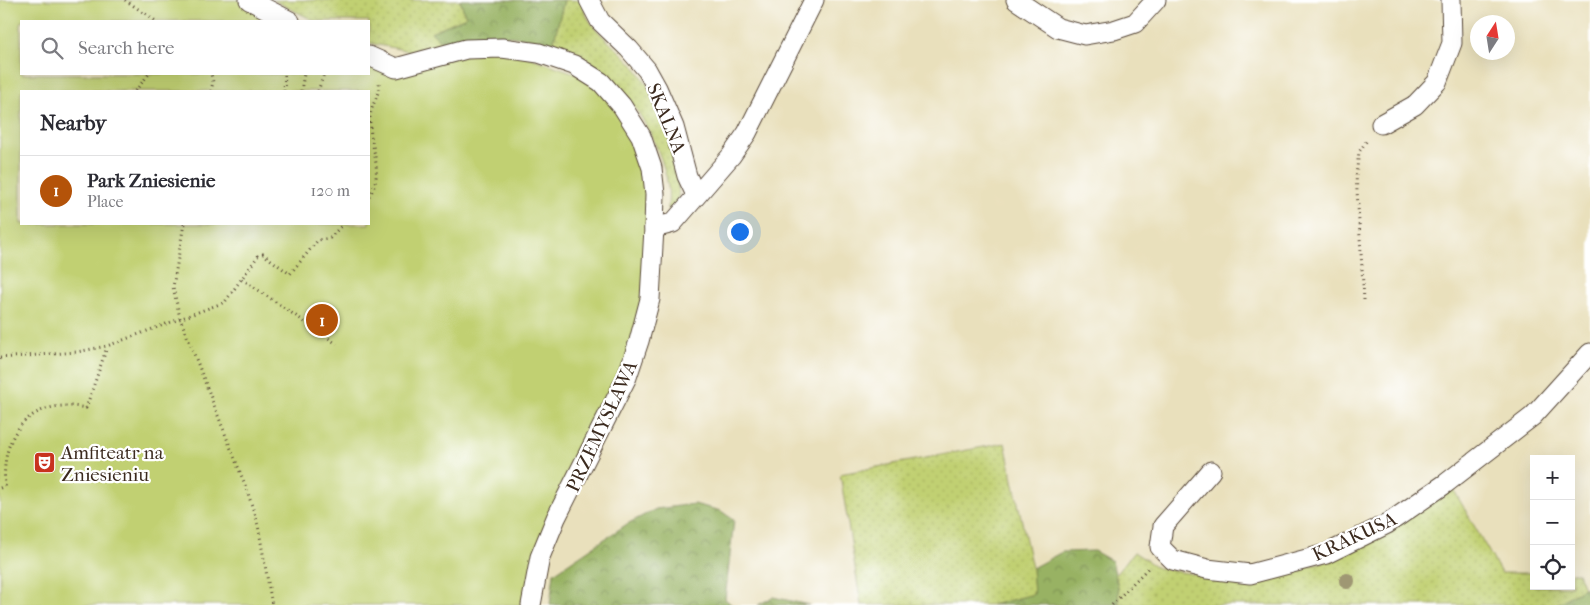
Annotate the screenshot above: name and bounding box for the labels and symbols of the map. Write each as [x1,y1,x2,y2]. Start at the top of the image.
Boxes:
north arrow [1470,15,1515,60]
street label: SKALNA [642,80,690,157]
your location [727,219,753,245]
pin: 1 [306,301,338,339]
street label: PRZEMYSŁAWA [562,357,642,496]
place label: Amfiteatr na Zniesieniu [60,442,164,486]
theatre icon: Amfiteatr na Zniesieniu [33,451,57,475]
street label: KRAKUSA [1309,508,1401,566]

